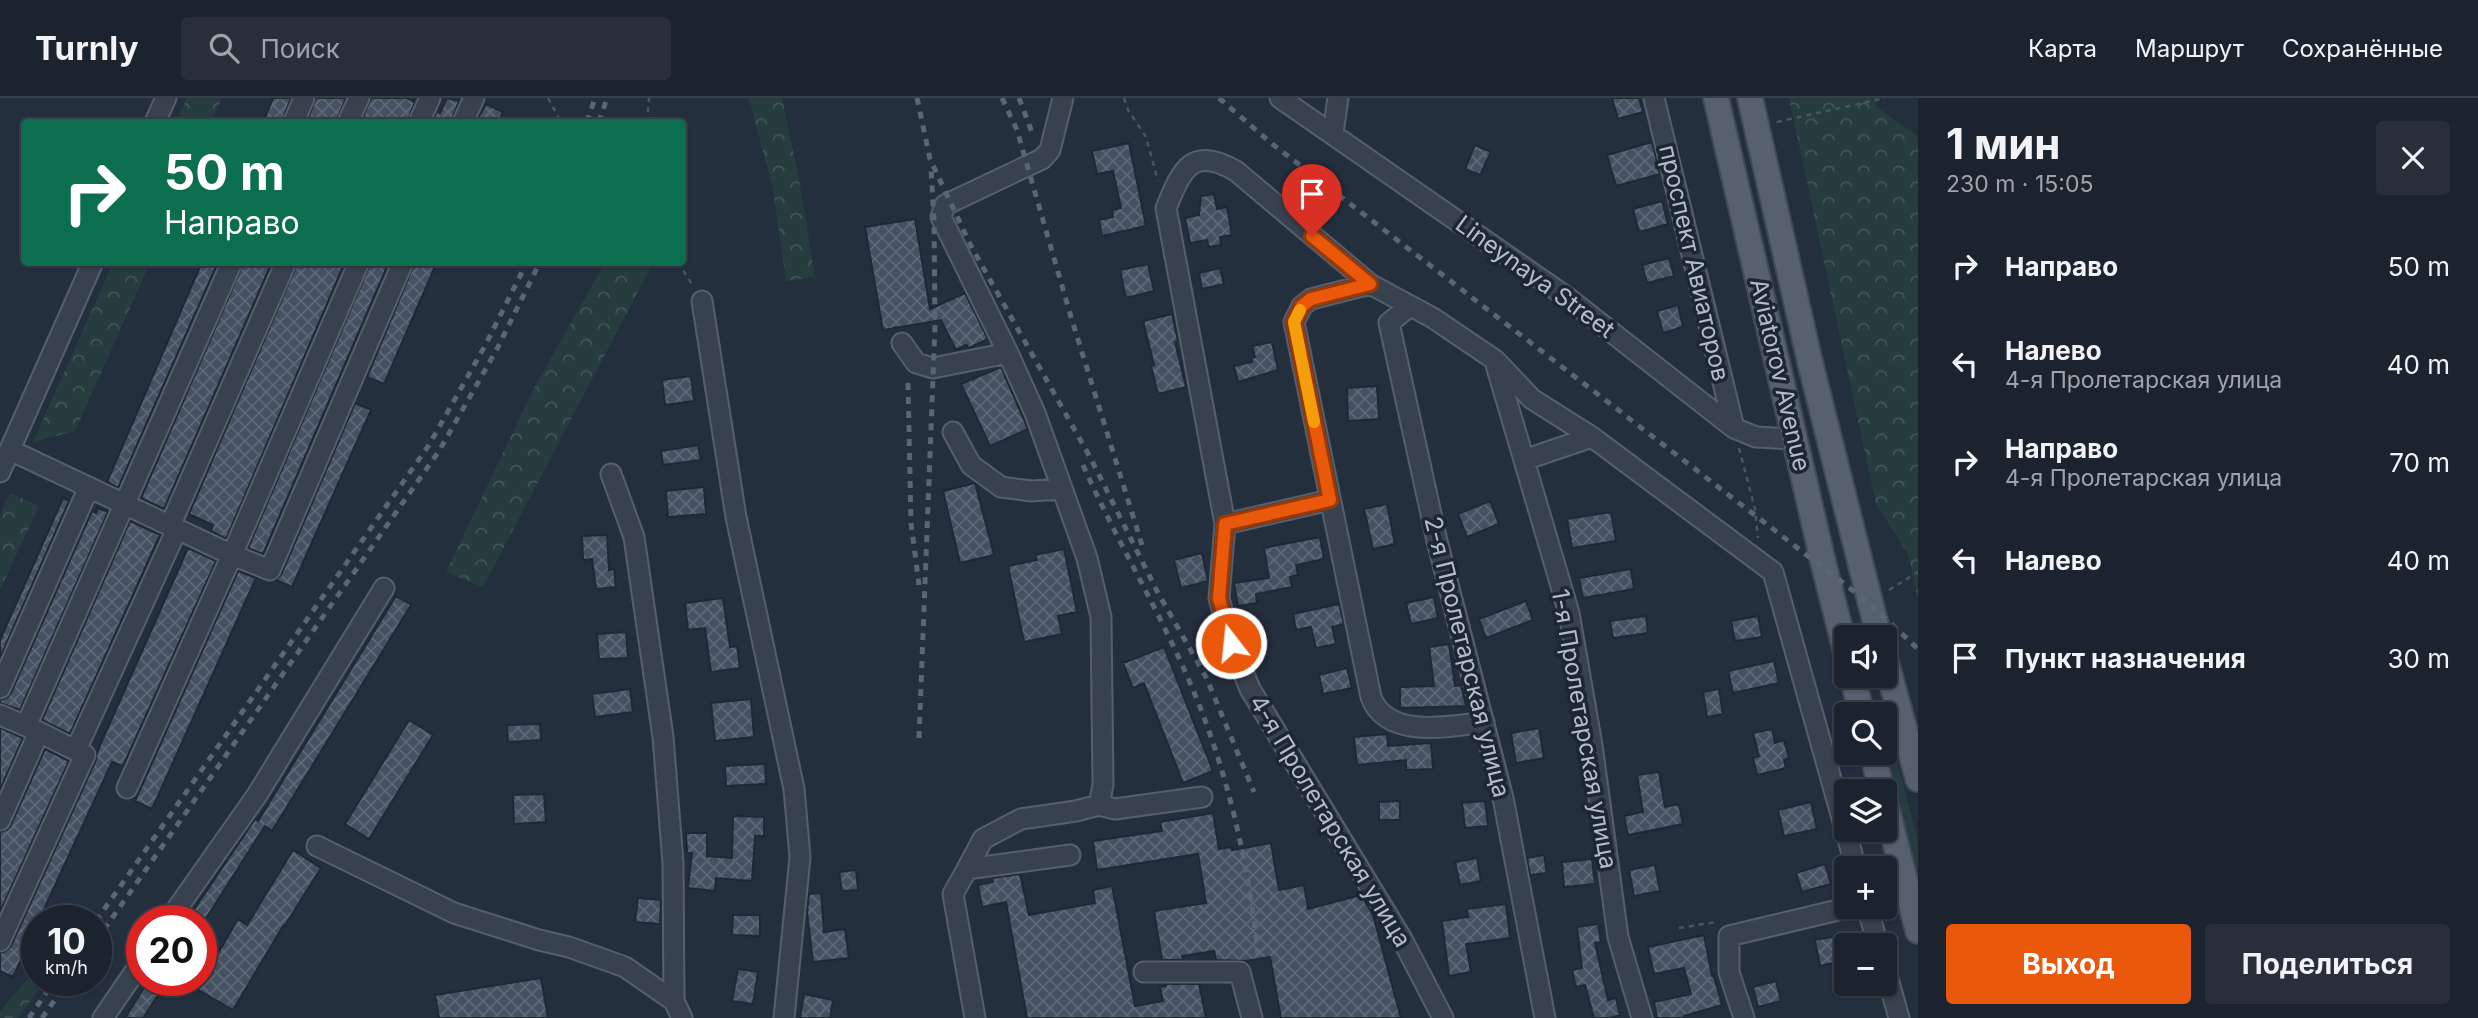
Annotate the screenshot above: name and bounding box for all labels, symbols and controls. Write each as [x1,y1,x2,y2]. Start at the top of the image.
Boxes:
search box [181,17,671,80]
text: Turnly [35,28,139,68]
icon: search [205,29,243,67]
text: Поиск [261,33,340,64]
text: Карта [2028,34,2097,63]
text: Маршрут [2135,34,2244,63]
text: Сохранённые [2282,34,2443,63]
text: 1 мин [1946,118,2060,169]
button: close [2376,121,2450,195]
street label: проспект Авиаторов [1653,142,1736,384]
text: 50 m [164,143,285,202]
icon: right [49,147,140,238]
pin [1282,164,1342,236]
text: 230 m · 15:05 [1946,170,2093,198]
icon: arrive [1293,175,1331,213]
text: Направо [164,203,300,242]
street label: Lineynaya Street [1450,209,1620,344]
icon: right [1946,247,1984,285]
text: Направо [2005,251,2118,282]
text: 50 m [2388,251,2450,282]
street label: Aviatorov Avenue [1744,276,1817,474]
text: Налево [2005,335,2102,366]
icon: left [1946,345,1984,383]
text: 40 m [2387,349,2450,380]
text: 4-я Пролетарская улица [2005,366,2282,394]
text: Направо [2005,433,2118,464]
icon: right [1946,443,1984,481]
text: 70 m [2389,447,2450,478]
text: 4-я Пролетарская улица [2005,464,2282,492]
street label: 2-я Пролетарская улица [1419,514,1516,800]
icon: left [1946,541,1984,579]
text: Налево [2005,545,2102,576]
text: 40 m [2387,545,2450,576]
street label: 1-я Пролетарская улица [1546,587,1623,871]
position arrow [1194,606,1268,680]
map controls [1834,625,1897,996]
button: sound [1834,625,1897,688]
icon: arrive [1946,639,1984,677]
text: Пункт назначения [2005,643,2246,674]
text: 30 m [2387,643,2450,674]
street label: 4-я Пролетарская улица [1244,689,1417,952]
button: search [1834,702,1897,765]
button: layers [1834,779,1897,842]
button: + [1834,856,1897,919]
speed limit sign: 20 [126,905,217,996]
text: 10 [47,920,86,962]
button: Выход [1946,924,2191,1004]
button: Поделиться [2205,924,2450,1004]
button: − [1834,933,1897,996]
text: km/h [45,957,88,978]

